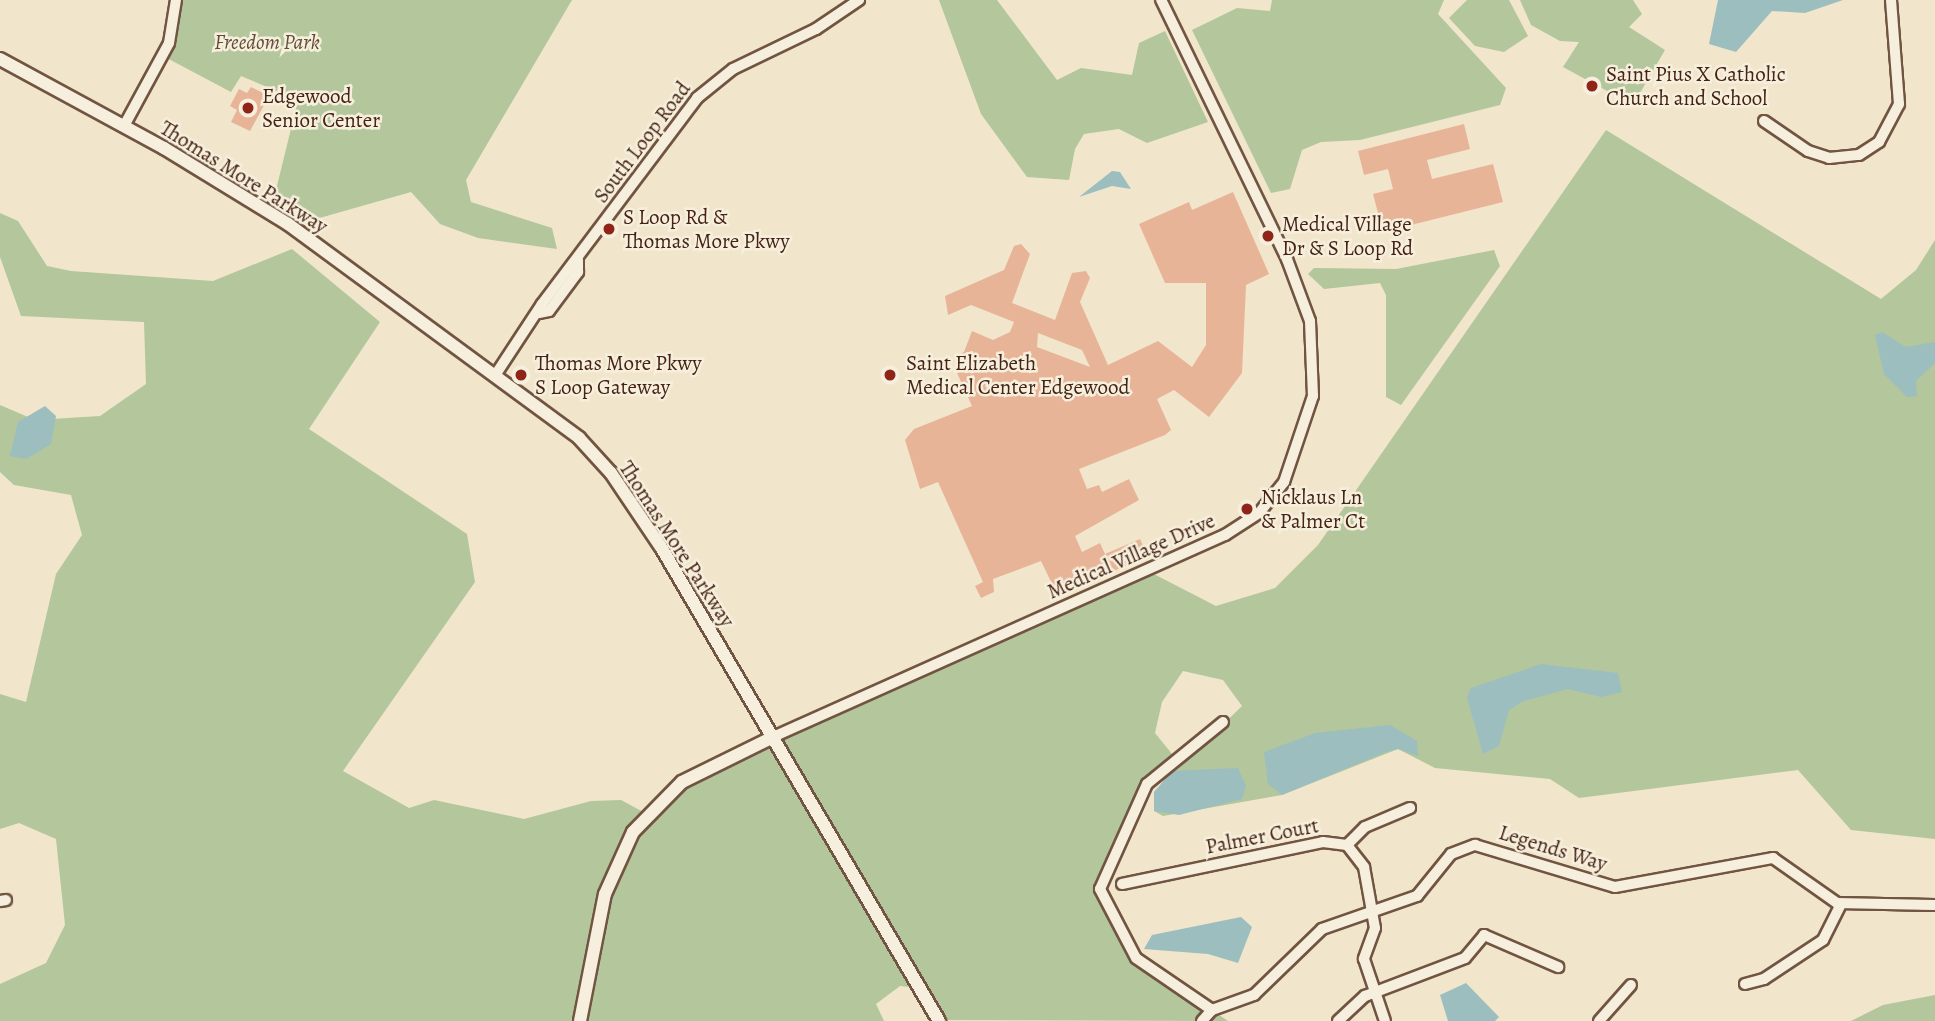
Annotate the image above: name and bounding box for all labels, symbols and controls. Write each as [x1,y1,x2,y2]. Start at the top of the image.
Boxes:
park label: Freedom Park [214,29,320,55]
place label: Saint Pius X Catholic Church and School [1606,61,1786,111]
street label: South Loop Road [588,76,696,208]
marker: Saint Pius X Catholic Church and School [1584,78,1600,94]
place label: Edgewood Senior Center [262,83,380,133]
marker: Edgewood Senior Center [240,100,256,116]
street label: Thomas More Parkway [155,115,333,239]
place label: S Loop Rd & Thomas More Pkwy [623,204,790,254]
place label: Medical Village Dr & S Loop Rd [1282,211,1413,261]
marker: S Loop Rd & Thomas More Pkwy [601,221,617,237]
marker: Medical Village Dr & S Loop Rd [1260,228,1276,244]
place label: Thomas More Pkwy S Loop Gateway [535,350,702,400]
place label: Saint Elizabeth Medical Center Edgewood [906,350,1130,400]
marker: Saint Elizabeth Medical Center Edgewood [880,365,900,385]
marker: Thomas More Pkwy S Loop Gateway [513,367,529,383]
street label: Thomas More Parkway [614,456,740,632]
place label: Nicklaus Ln & Palmer Ct [1261,484,1365,534]
marker: Nicklaus Ln & Palmer Ct [1239,501,1255,517]
street label: Medical Village Drive [1043,508,1219,604]
street label: Palmer Court [1203,813,1321,859]
street label: Legends Way [1496,820,1610,876]

